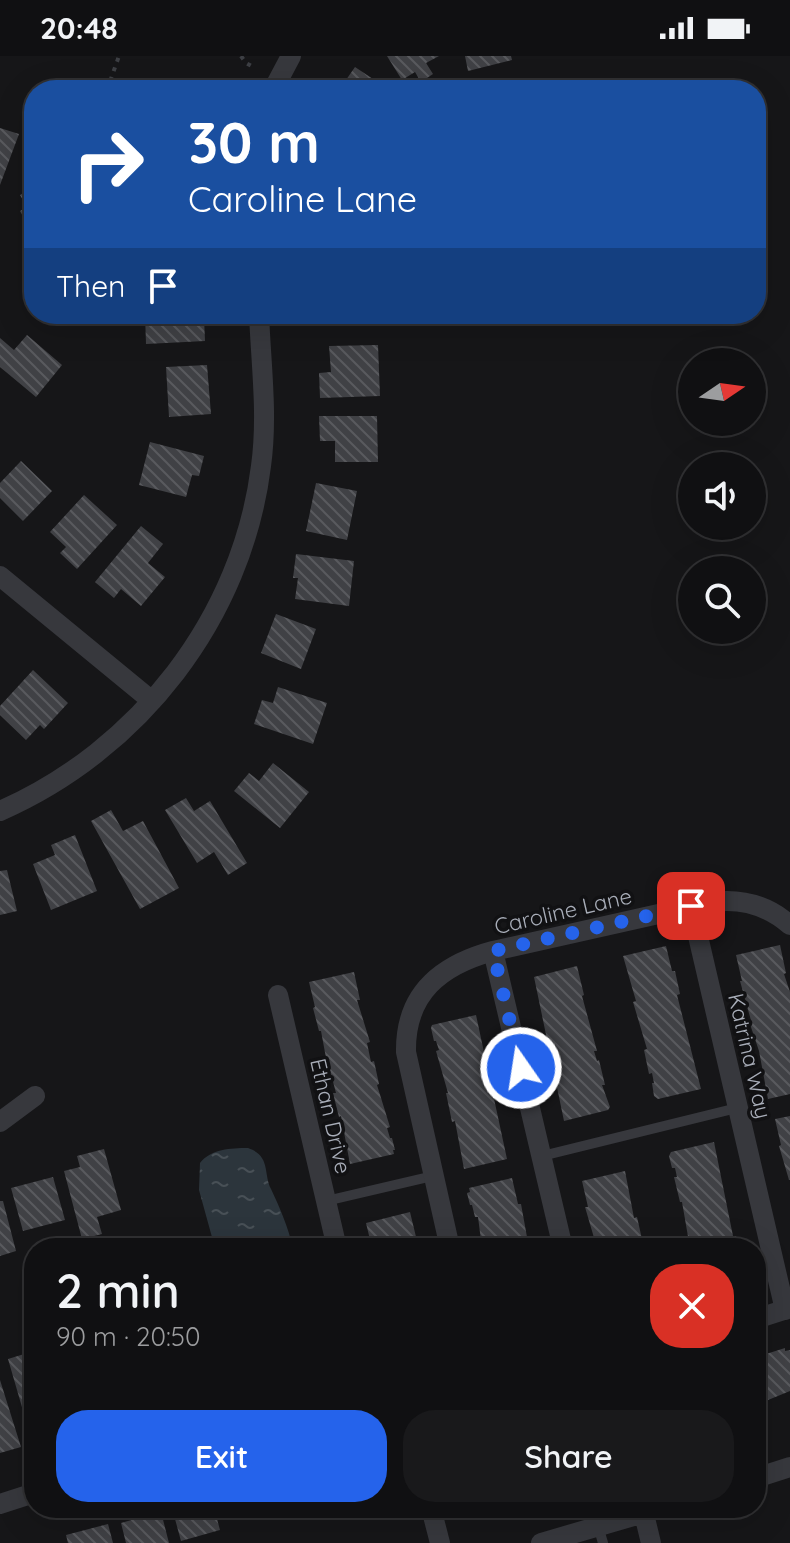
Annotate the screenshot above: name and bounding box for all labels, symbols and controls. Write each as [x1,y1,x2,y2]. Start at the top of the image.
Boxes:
text: 20:48 [40,9,118,47]
text: 30 m [188,107,320,177]
icon: right [56,112,160,216]
text: Caroline Lane [188,176,417,221]
icon: arrive [141,264,185,308]
text: Then [56,267,125,305]
north arrow [678,348,766,436]
map controls [678,348,766,644]
button: sound [678,452,766,540]
button: search [678,556,766,644]
pin [657,872,725,940]
street label: Caroline Lane [492,882,634,940]
icon: arrive [669,884,713,928]
street label: Katrina Way [722,991,778,1121]
position arrow [479,1026,563,1110]
street label: Ethan Drive [304,1056,358,1176]
text: 2 min [56,1260,180,1320]
button: close [650,1264,734,1348]
text: 90 m · 20:50 [56,1320,200,1353]
button: Exit [56,1410,387,1502]
button: Share [403,1410,734,1502]

